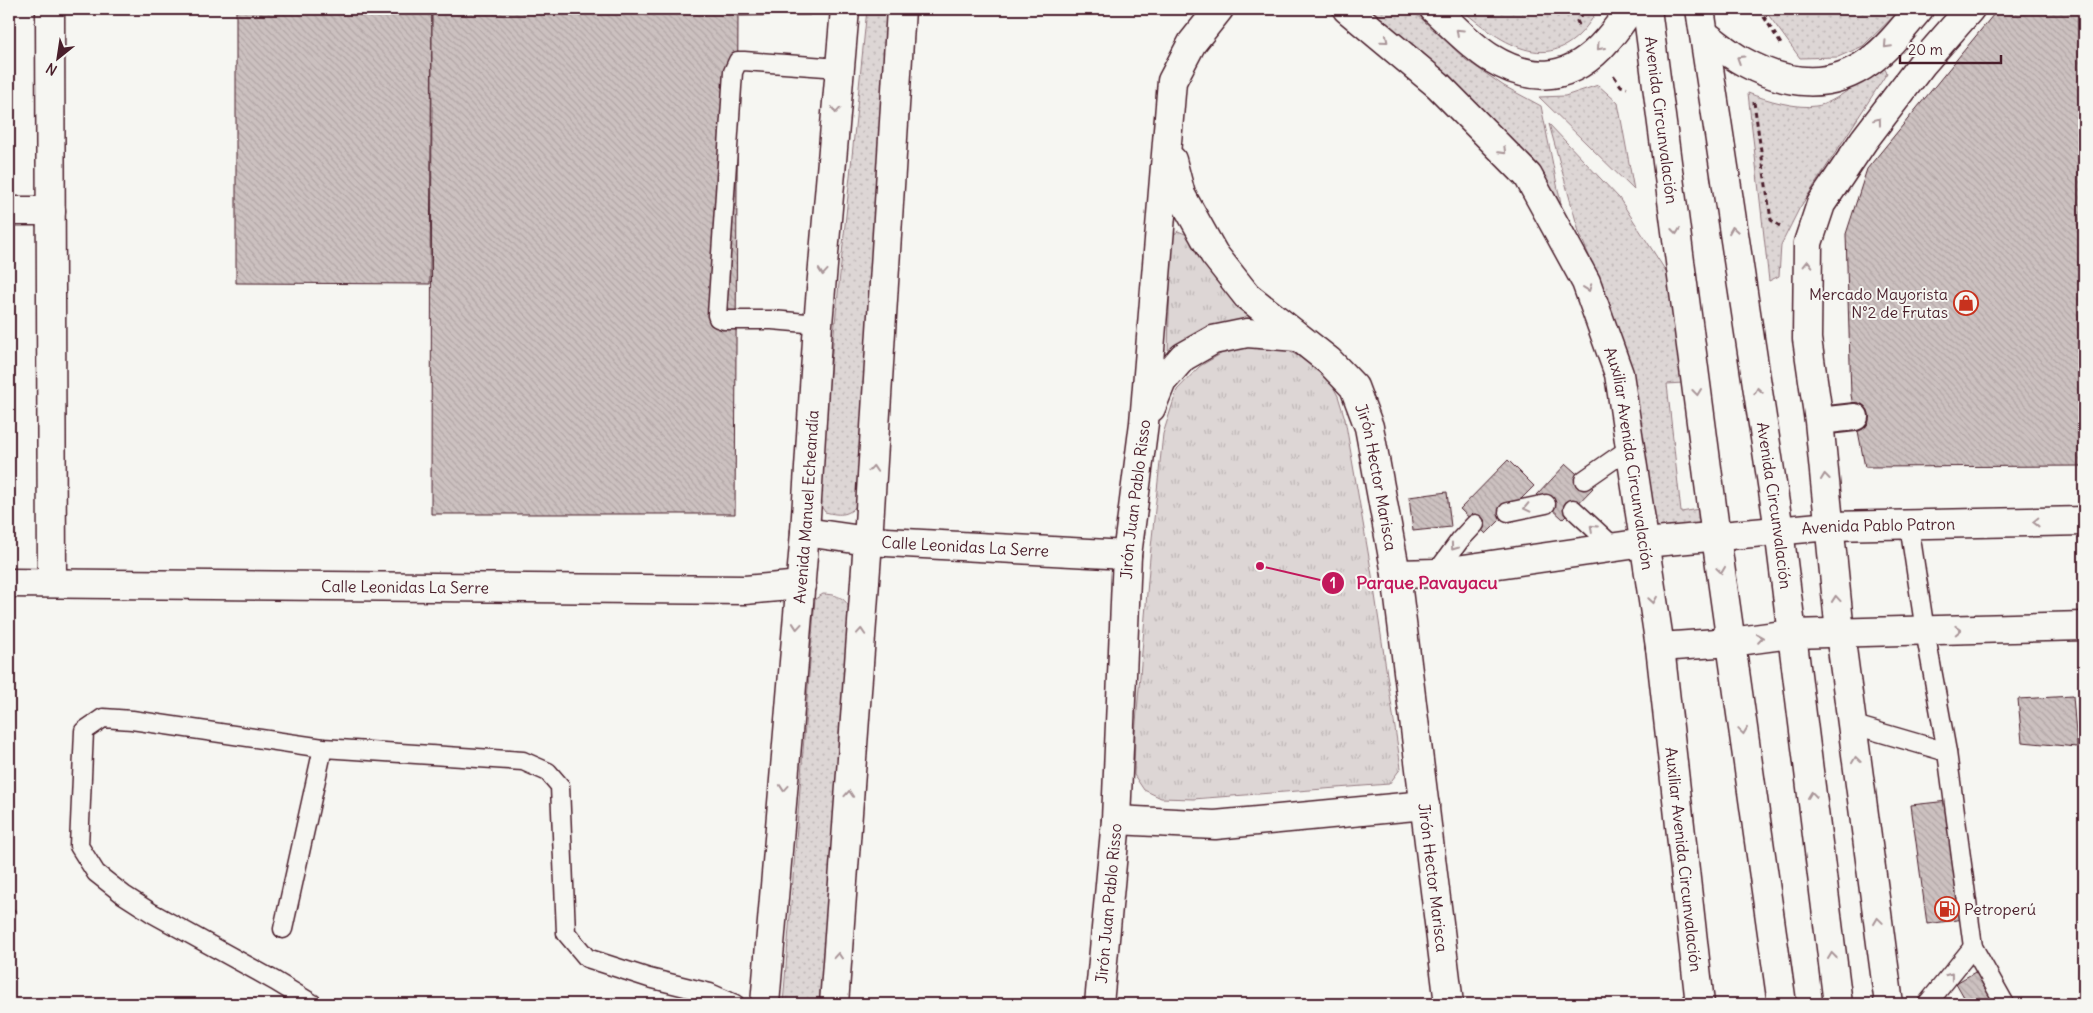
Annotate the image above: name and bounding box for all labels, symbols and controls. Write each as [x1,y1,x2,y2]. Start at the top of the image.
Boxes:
one-way arrow [1456,29,1465,38]
north arrow [32,32,82,82]
scale bar [1900,32,2002,64]
one-way arrow [1379,35,1388,44]
street label: Avenida Circunvalación [1641,35,1682,205]
one-way arrow [1884,40,1893,49]
text: 20 m [1908,40,1943,59]
one-way arrow [1597,42,1606,51]
one-way arrow [1736,56,1745,66]
text: N [43,59,60,79]
one-way arrow [830,106,841,114]
one-way arrow [1873,118,1881,127]
one-way arrow [1497,145,1506,154]
one-way arrow [1729,226,1739,234]
one-way arrow [1670,227,1681,235]
one-way arrow [1803,259,1813,267]
one-way arrow [817,268,828,276]
one-way arrow [1582,283,1592,292]
place label: Mercado Mayorista N°2 de Frutas [1809,284,1948,322]
shop icon: Mercado Mayorista N°2 de Frutas [1953,290,1979,316]
street label: Auxiliar Avenida Circunvalación [1600,344,1658,571]
one-way arrow [1753,386,1763,395]
one-way arrow [1691,388,1702,396]
street label: Jirón Hector Marisca [1351,401,1401,552]
street label: Avenida Manuel Echeandía [789,409,823,604]
street label: Jirón Juan Pablo Risso [1116,418,1154,580]
street label: Avenida Circunvalación [1753,421,1796,590]
one-way arrow [867,465,878,473]
one-way arrow [1820,473,1831,481]
one-way arrow [1523,502,1532,513]
street label: Avenida Pablo Patron [1800,514,1955,539]
one-way arrow [2031,517,2039,527]
one-way arrow [1590,525,1599,534]
street label: Calle Leonidas La Serre [881,532,1050,561]
one-way arrow [1452,541,1460,550]
callout: Parque Pavayacu [1321,566,1508,599]
one-way arrow [1715,566,1726,574]
text: Parque Pavayacu [1356,571,1498,594]
text: 1 [1330,573,1336,592]
street label: Calle Leonidas La Serre [321,576,489,598]
one-way arrow [1831,595,1842,603]
one-way arrow [1647,596,1657,605]
one-way arrow [792,622,803,630]
one-way arrow [1954,625,1962,635]
one-way arrow [856,627,867,635]
one-way arrow [1757,633,1765,644]
one-way arrow [1738,727,1748,735]
street label: Auxiliar Avenida Circunvalación [1661,746,1706,973]
one-way arrow [1851,756,1862,764]
one-way arrow [778,784,789,792]
one-way arrow [844,789,855,797]
one-way arrow [1807,790,1817,799]
street label: Jirón Hector Marisca [1414,802,1453,953]
street label: Jirón Juan Pablo Risso [1091,822,1126,984]
fuel station icon: Petroperú [1934,896,1960,922]
place label: Petroperú [1964,899,2036,919]
one-way arrow [1873,917,1884,925]
one-way arrow [832,951,843,959]
one-way arrow [1827,952,1838,960]
one-way arrow [1944,972,1953,981]

